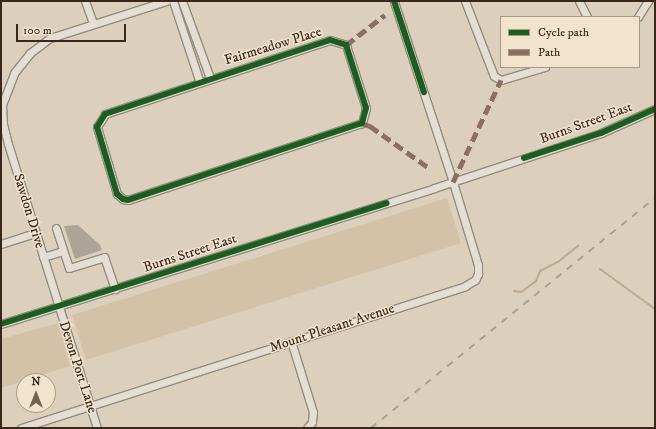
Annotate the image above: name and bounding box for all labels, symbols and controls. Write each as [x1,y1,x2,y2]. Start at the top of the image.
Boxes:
scale bar [18,16,128,42]
legend [500,16,640,68]
text: 100 m [23,23,52,38]
street label: Fairmeadow Place [222,23,324,69]
text: Cycle path [538,25,589,40]
text: Path [538,45,560,60]
street label: Burns Street East [538,99,634,147]
street label: Sawdon Drive [10,172,48,250]
street label: Burns Street East [141,230,239,276]
street label: Mount Pleasant Avenue [267,300,397,356]
street label: Devon Port Lane [55,319,101,415]
north arrow [16,373,56,413]
text: N [31,375,41,389]

